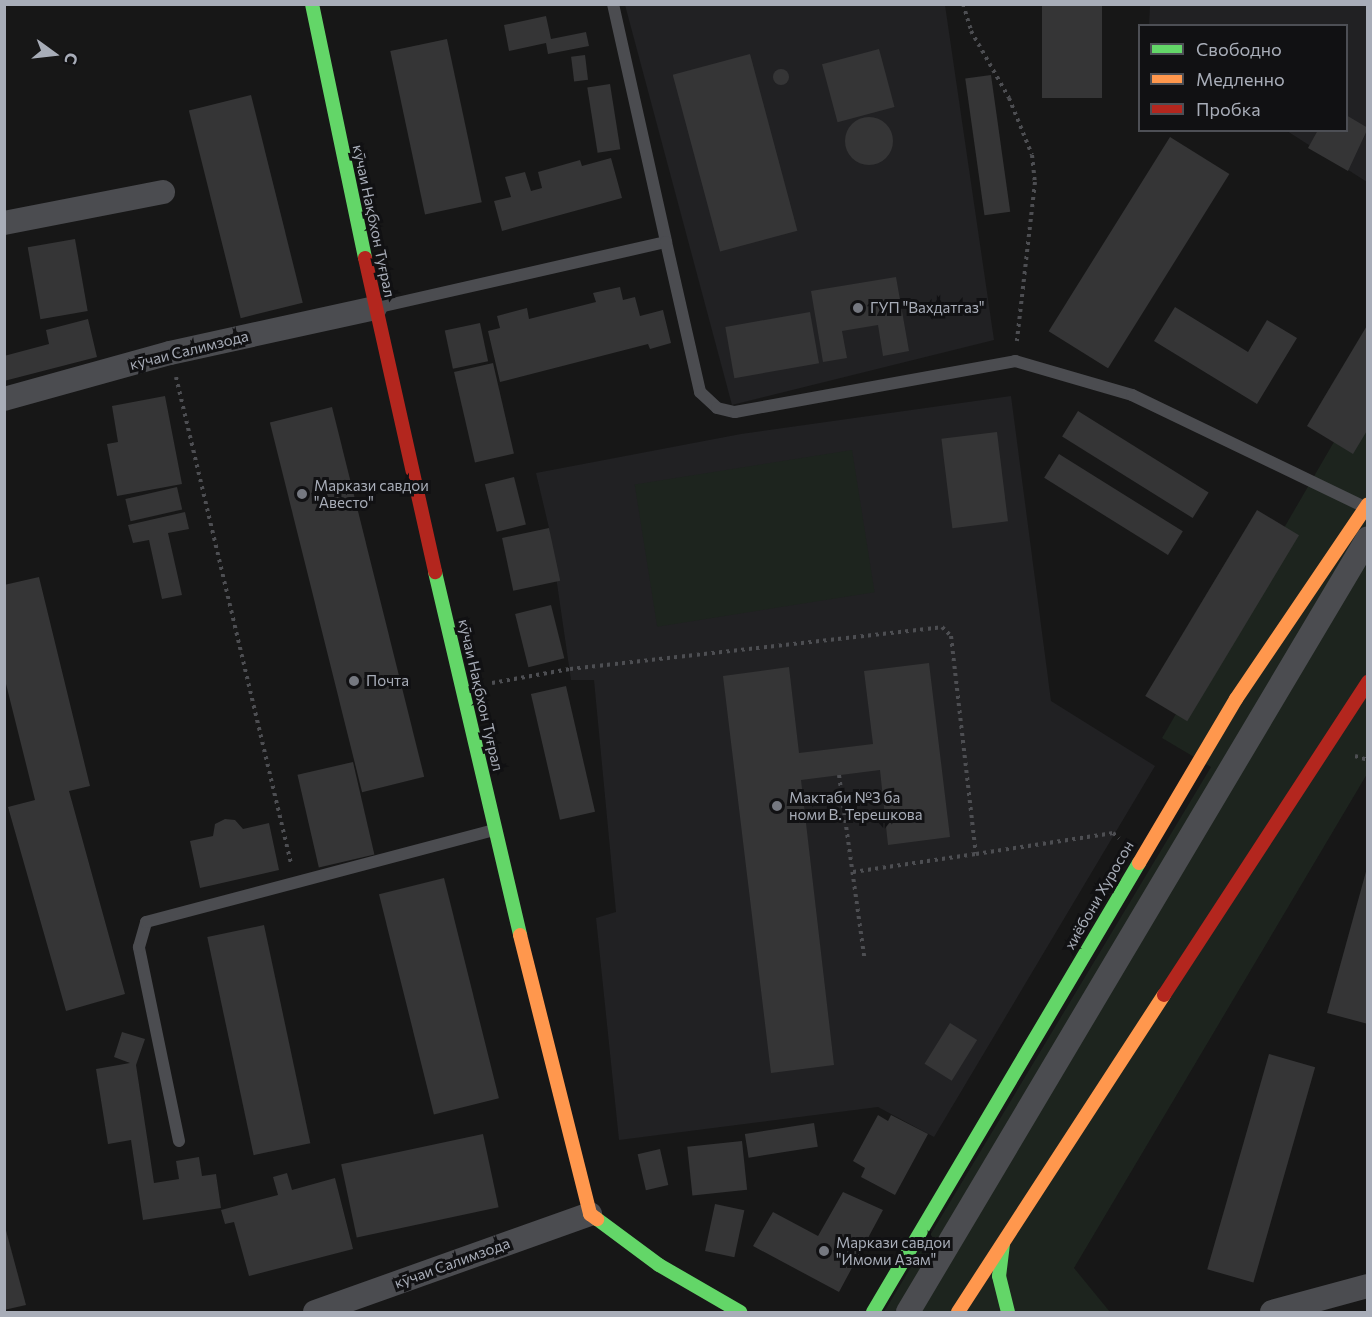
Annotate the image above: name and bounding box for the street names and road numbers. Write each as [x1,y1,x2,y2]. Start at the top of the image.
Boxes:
street label: кӯчаи Нақбхон Туғрал [349,143,399,299]
street label: кӯчаи Салимзода [128,327,250,373]
street label: кӯчаи Нақбхон Туғрал [455,617,507,773]
street label: хиёбони Хуросон [1061,837,1137,953]
street label: кӯчаи Салимзода [392,1234,512,1292]

